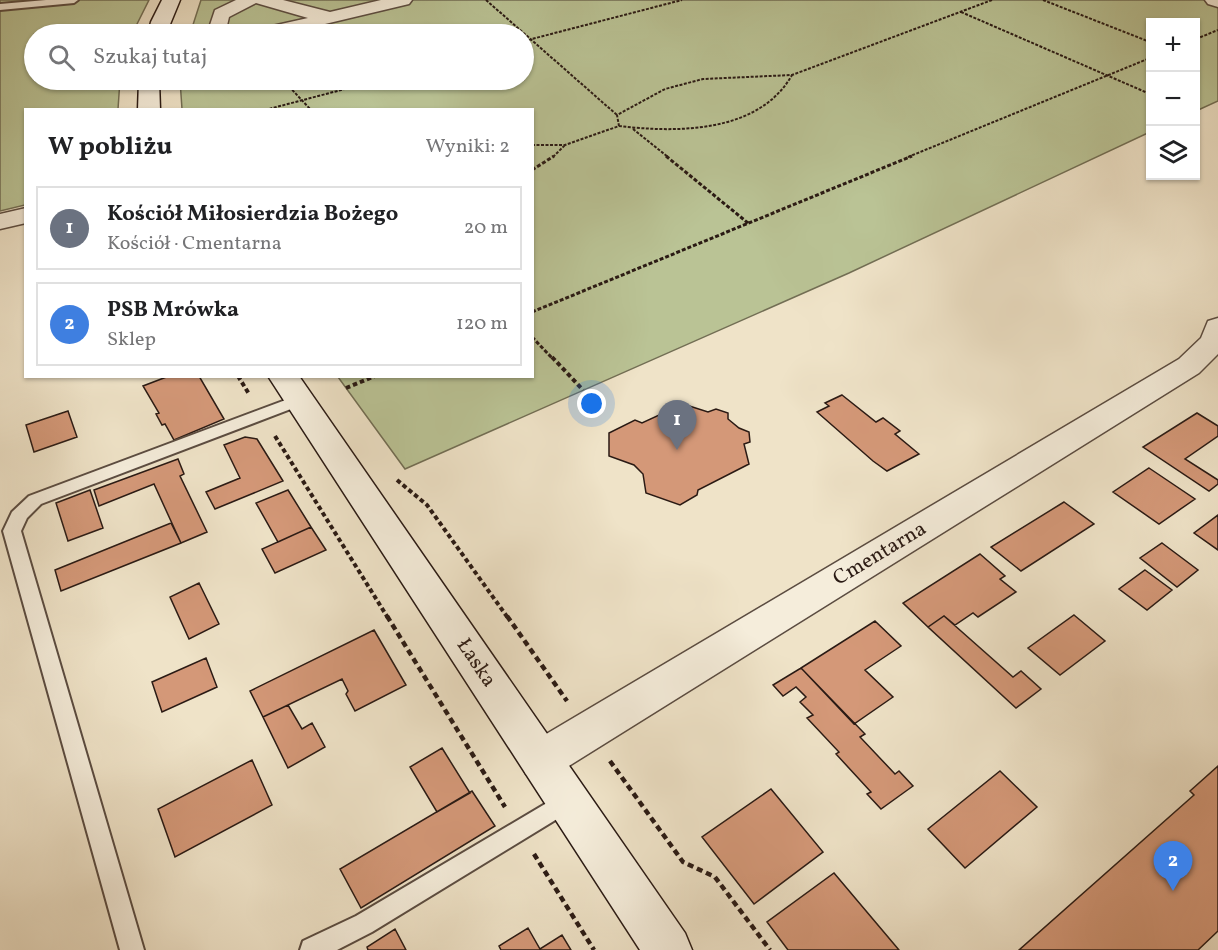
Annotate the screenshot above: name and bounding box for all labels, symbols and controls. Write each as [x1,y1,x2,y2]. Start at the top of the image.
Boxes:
map controls [1146,18,1200,180]
button: + [1146,18,1200,72]
search box [24,24,534,90]
icon: search [45,41,78,74]
text: Szukaj tutaj [93,42,207,73]
button: − [1146,72,1200,126]
button: layers [1146,126,1200,180]
text: W pobliżu [48,129,172,165]
text: Wyniki: 2 [426,133,510,161]
text: Kościół Miłosierdzia Bożego [107,199,398,230]
text: 1 [65,214,74,242]
text: 20 m [464,214,508,242]
text: Kościół · Cmentarna [107,230,282,258]
text: PSB Mrówka [107,295,239,326]
text: 2 [64,310,75,338]
text: 120 m [456,310,508,338]
text: Sklep [107,326,156,354]
your location [577,389,606,418]
pin: 1 [658,400,696,450]
street label: Cmentarna [828,515,932,593]
street label: Łaska [449,633,503,693]
pin: 2 [1154,842,1192,891]

